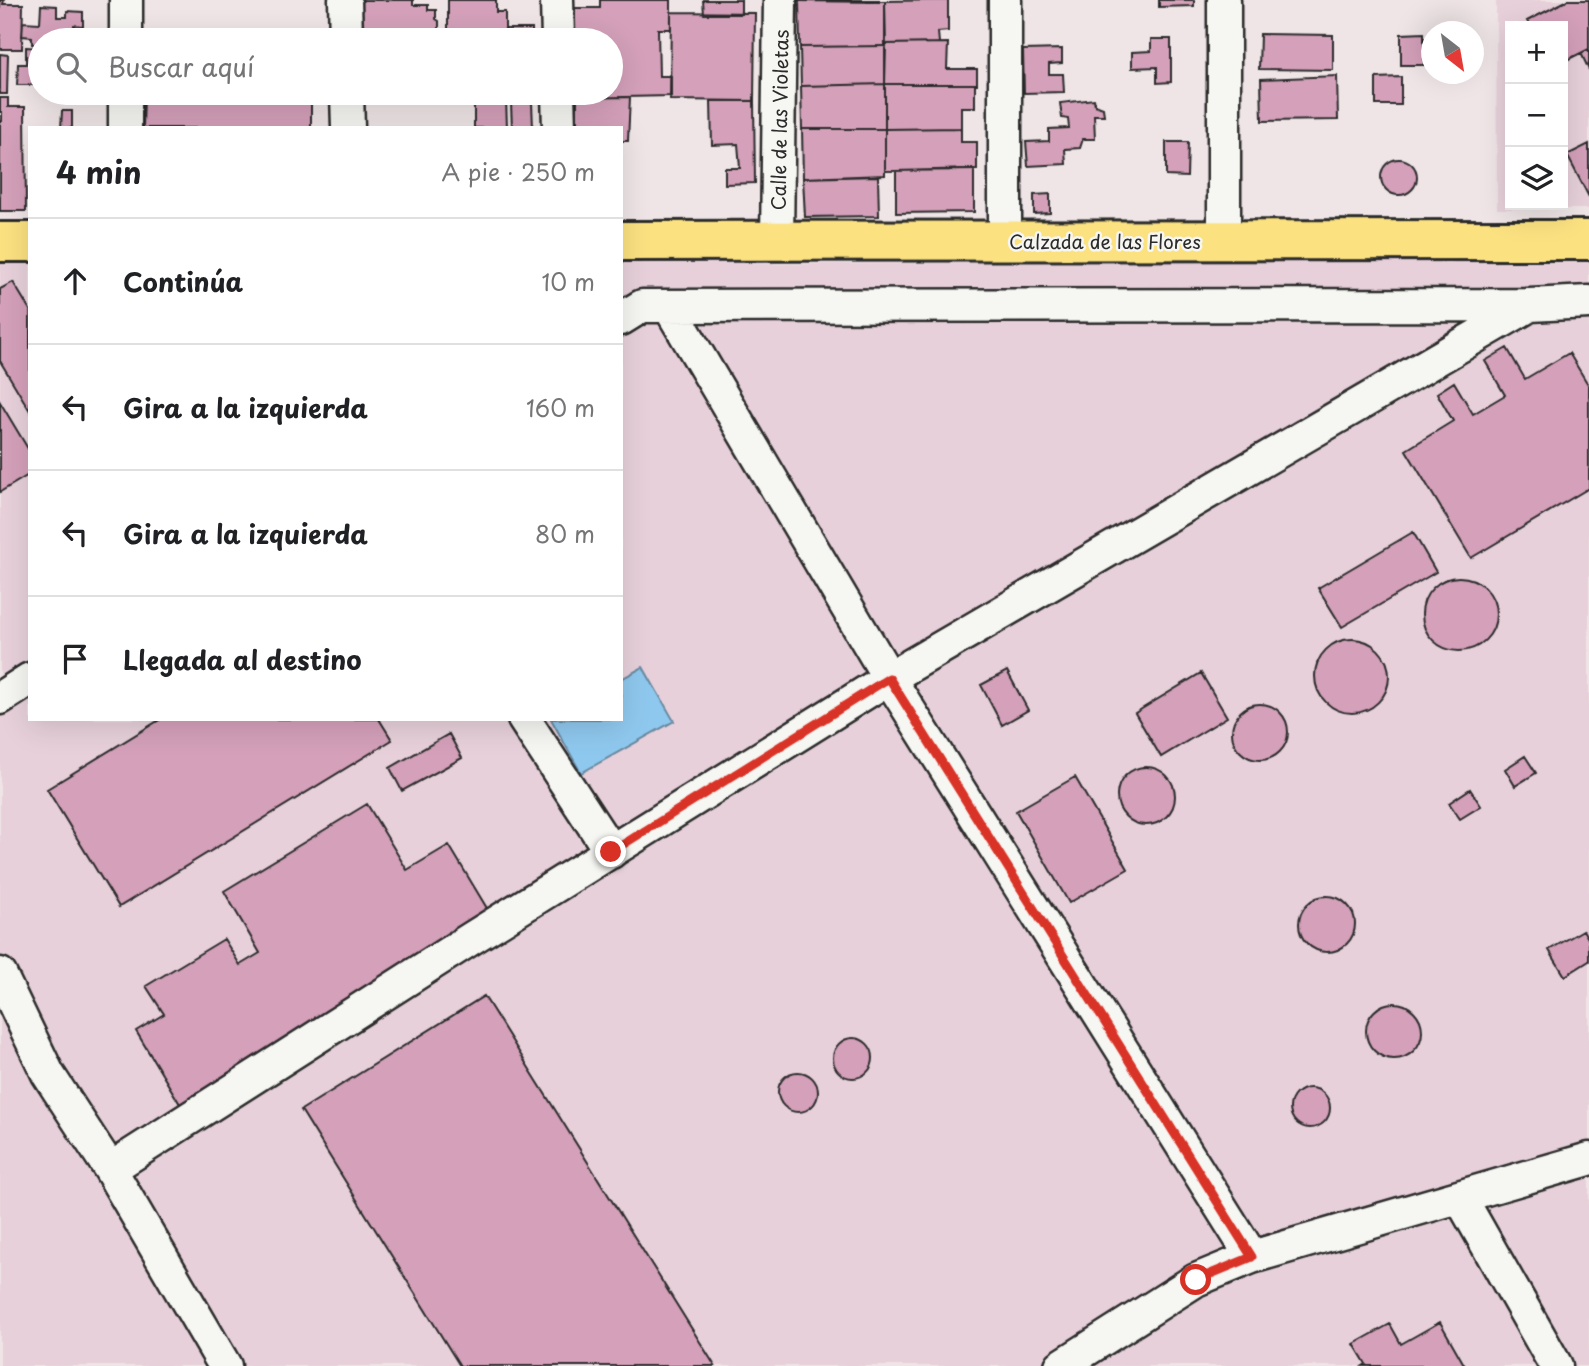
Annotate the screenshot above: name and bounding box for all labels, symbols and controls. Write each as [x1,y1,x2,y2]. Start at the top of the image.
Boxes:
north arrow [1421,21,1484,84]
map controls [1505,21,1568,210]
button: + [1505,21,1568,84]
search box [28,28,623,105]
street label: Calle de las Violetas [763,29,795,211]
text: Buscar aquí [108,47,254,86]
icon: search [52,48,90,86]
button: − [1505,84,1568,147]
button: layers [1505,147,1568,210]
text: 4 min [56,149,142,194]
text: A pie · 250 m [441,154,595,189]
street label: Calzada de las Flores [1009,227,1201,255]
icon: ahead [56,262,94,300]
text: Continúa [123,262,243,301]
text: 10 m [541,264,595,299]
icon: left [56,388,94,426]
text: Gira a la izquierda [123,388,368,427]
text: 160 m [526,390,595,425]
icon: left [56,514,94,552]
text: Gira a la izquierda [123,514,368,553]
text: 80 m [535,516,595,551]
icon: arrive [56,640,94,678]
text: Llegada al destino [123,640,362,679]
route end [595,836,626,867]
route start [1180,1264,1211,1295]

